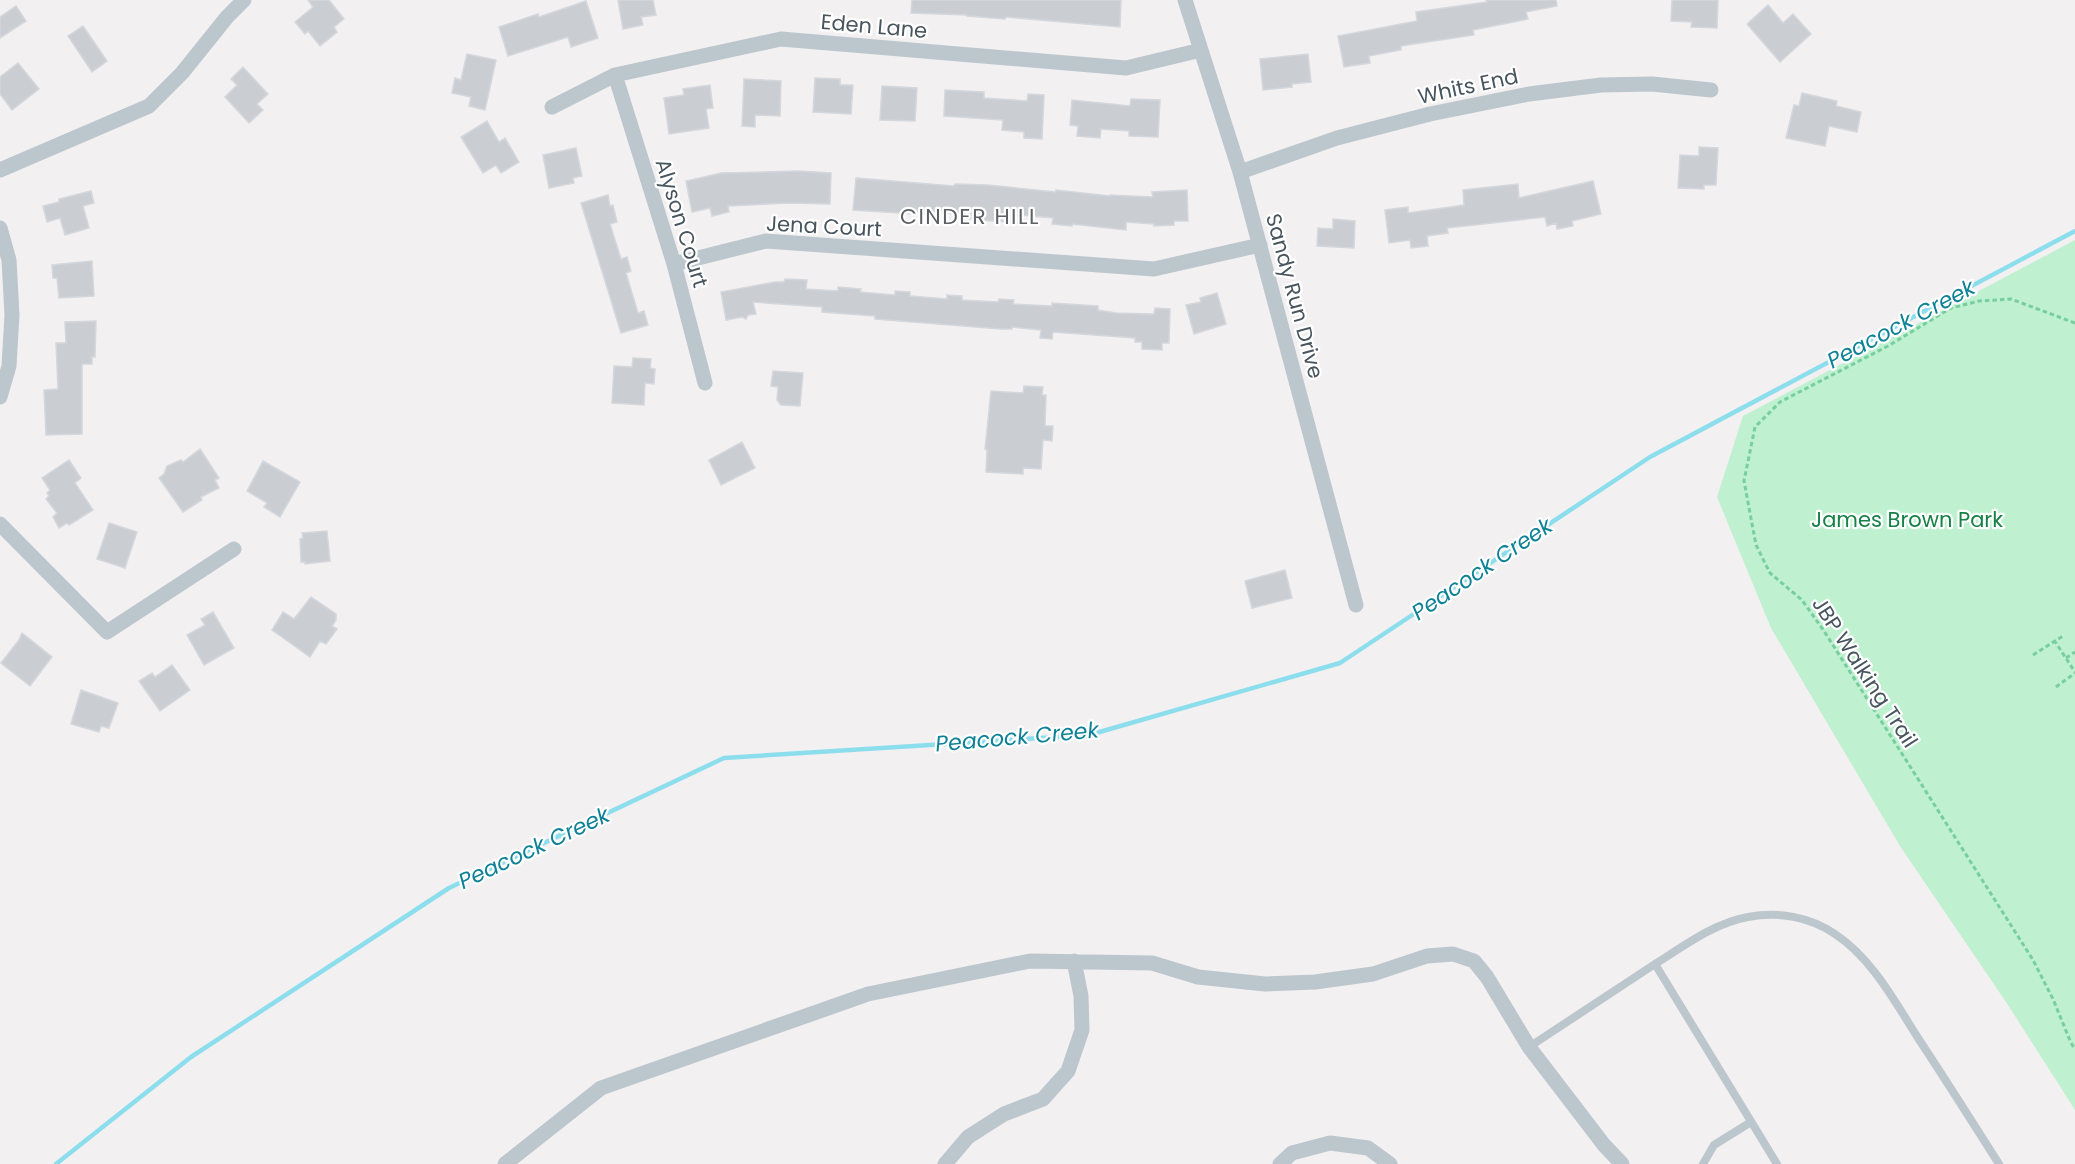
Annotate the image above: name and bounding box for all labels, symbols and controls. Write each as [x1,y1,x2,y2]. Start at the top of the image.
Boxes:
street label: Eden Lane [820,7,928,45]
street label: Whits End [1415,61,1521,111]
street label: Alyson Court [649,155,715,291]
district label: CINDER HILL [900,201,1040,232]
street label: Jena Court [765,208,883,244]
street label: Sandy Run Drive [1259,210,1331,382]
water label: Peacock Creek [1821,271,1982,376]
park label: James Brown Park [1811,505,2003,534]
water label: Peacock Creek [1405,509,1560,628]
street label: JBP Walking Trail [1805,591,1925,753]
water label: Peacock Creek [934,714,1102,760]
water label: Peacock Creek [453,799,616,897]

